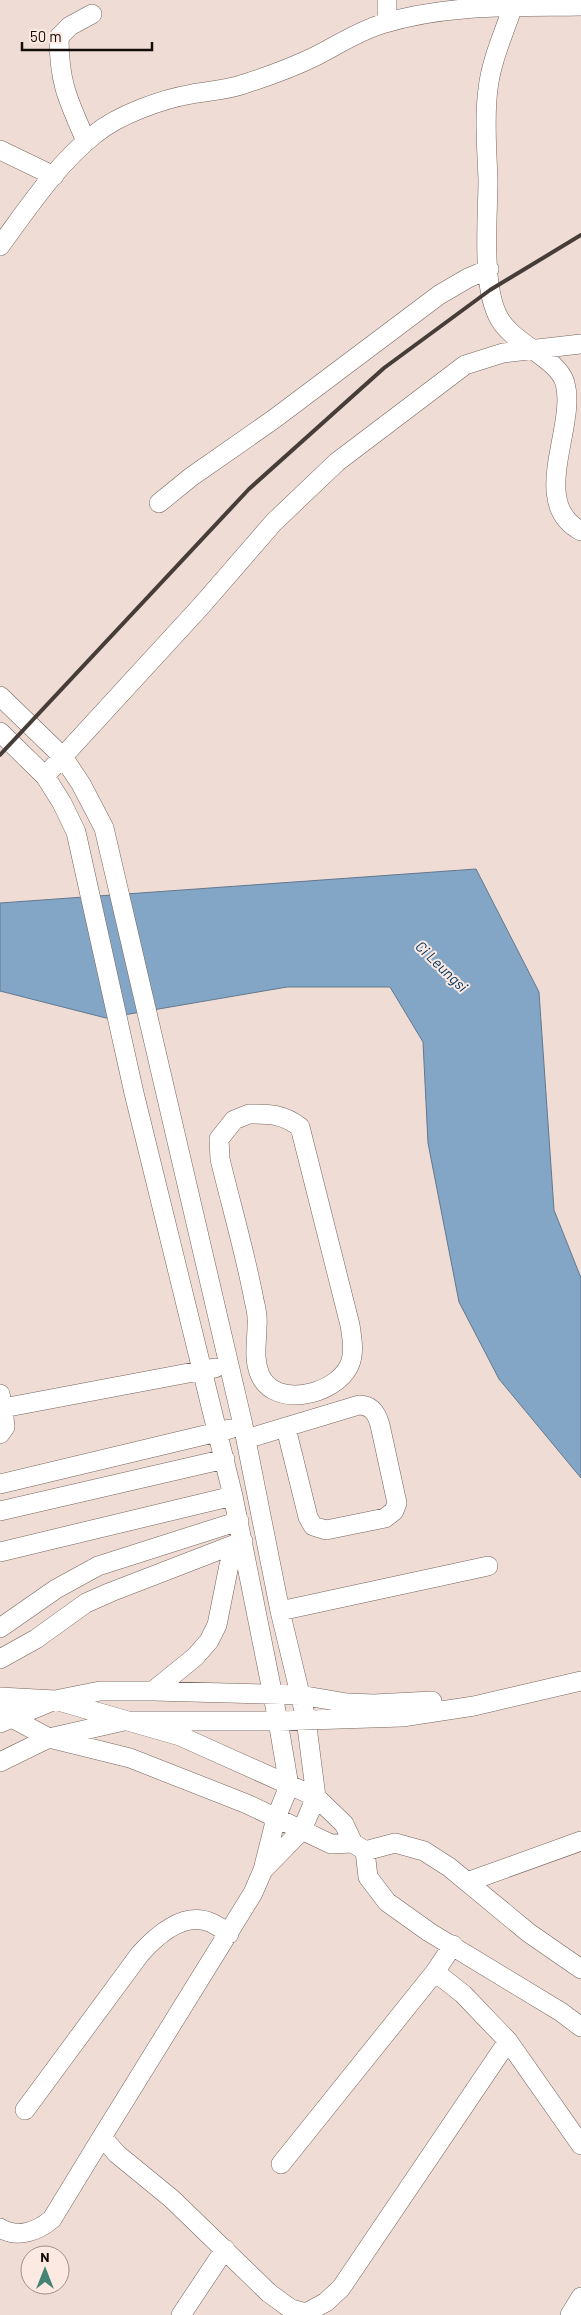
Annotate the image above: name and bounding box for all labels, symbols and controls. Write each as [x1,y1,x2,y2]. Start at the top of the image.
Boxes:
scale bar [22,20,152,52]
text: 50 m [30,27,62,45]
water label: Ci Leungsi [412,937,472,995]
north arrow [20,2245,70,2295]
text: N [40,2248,50,2265]

